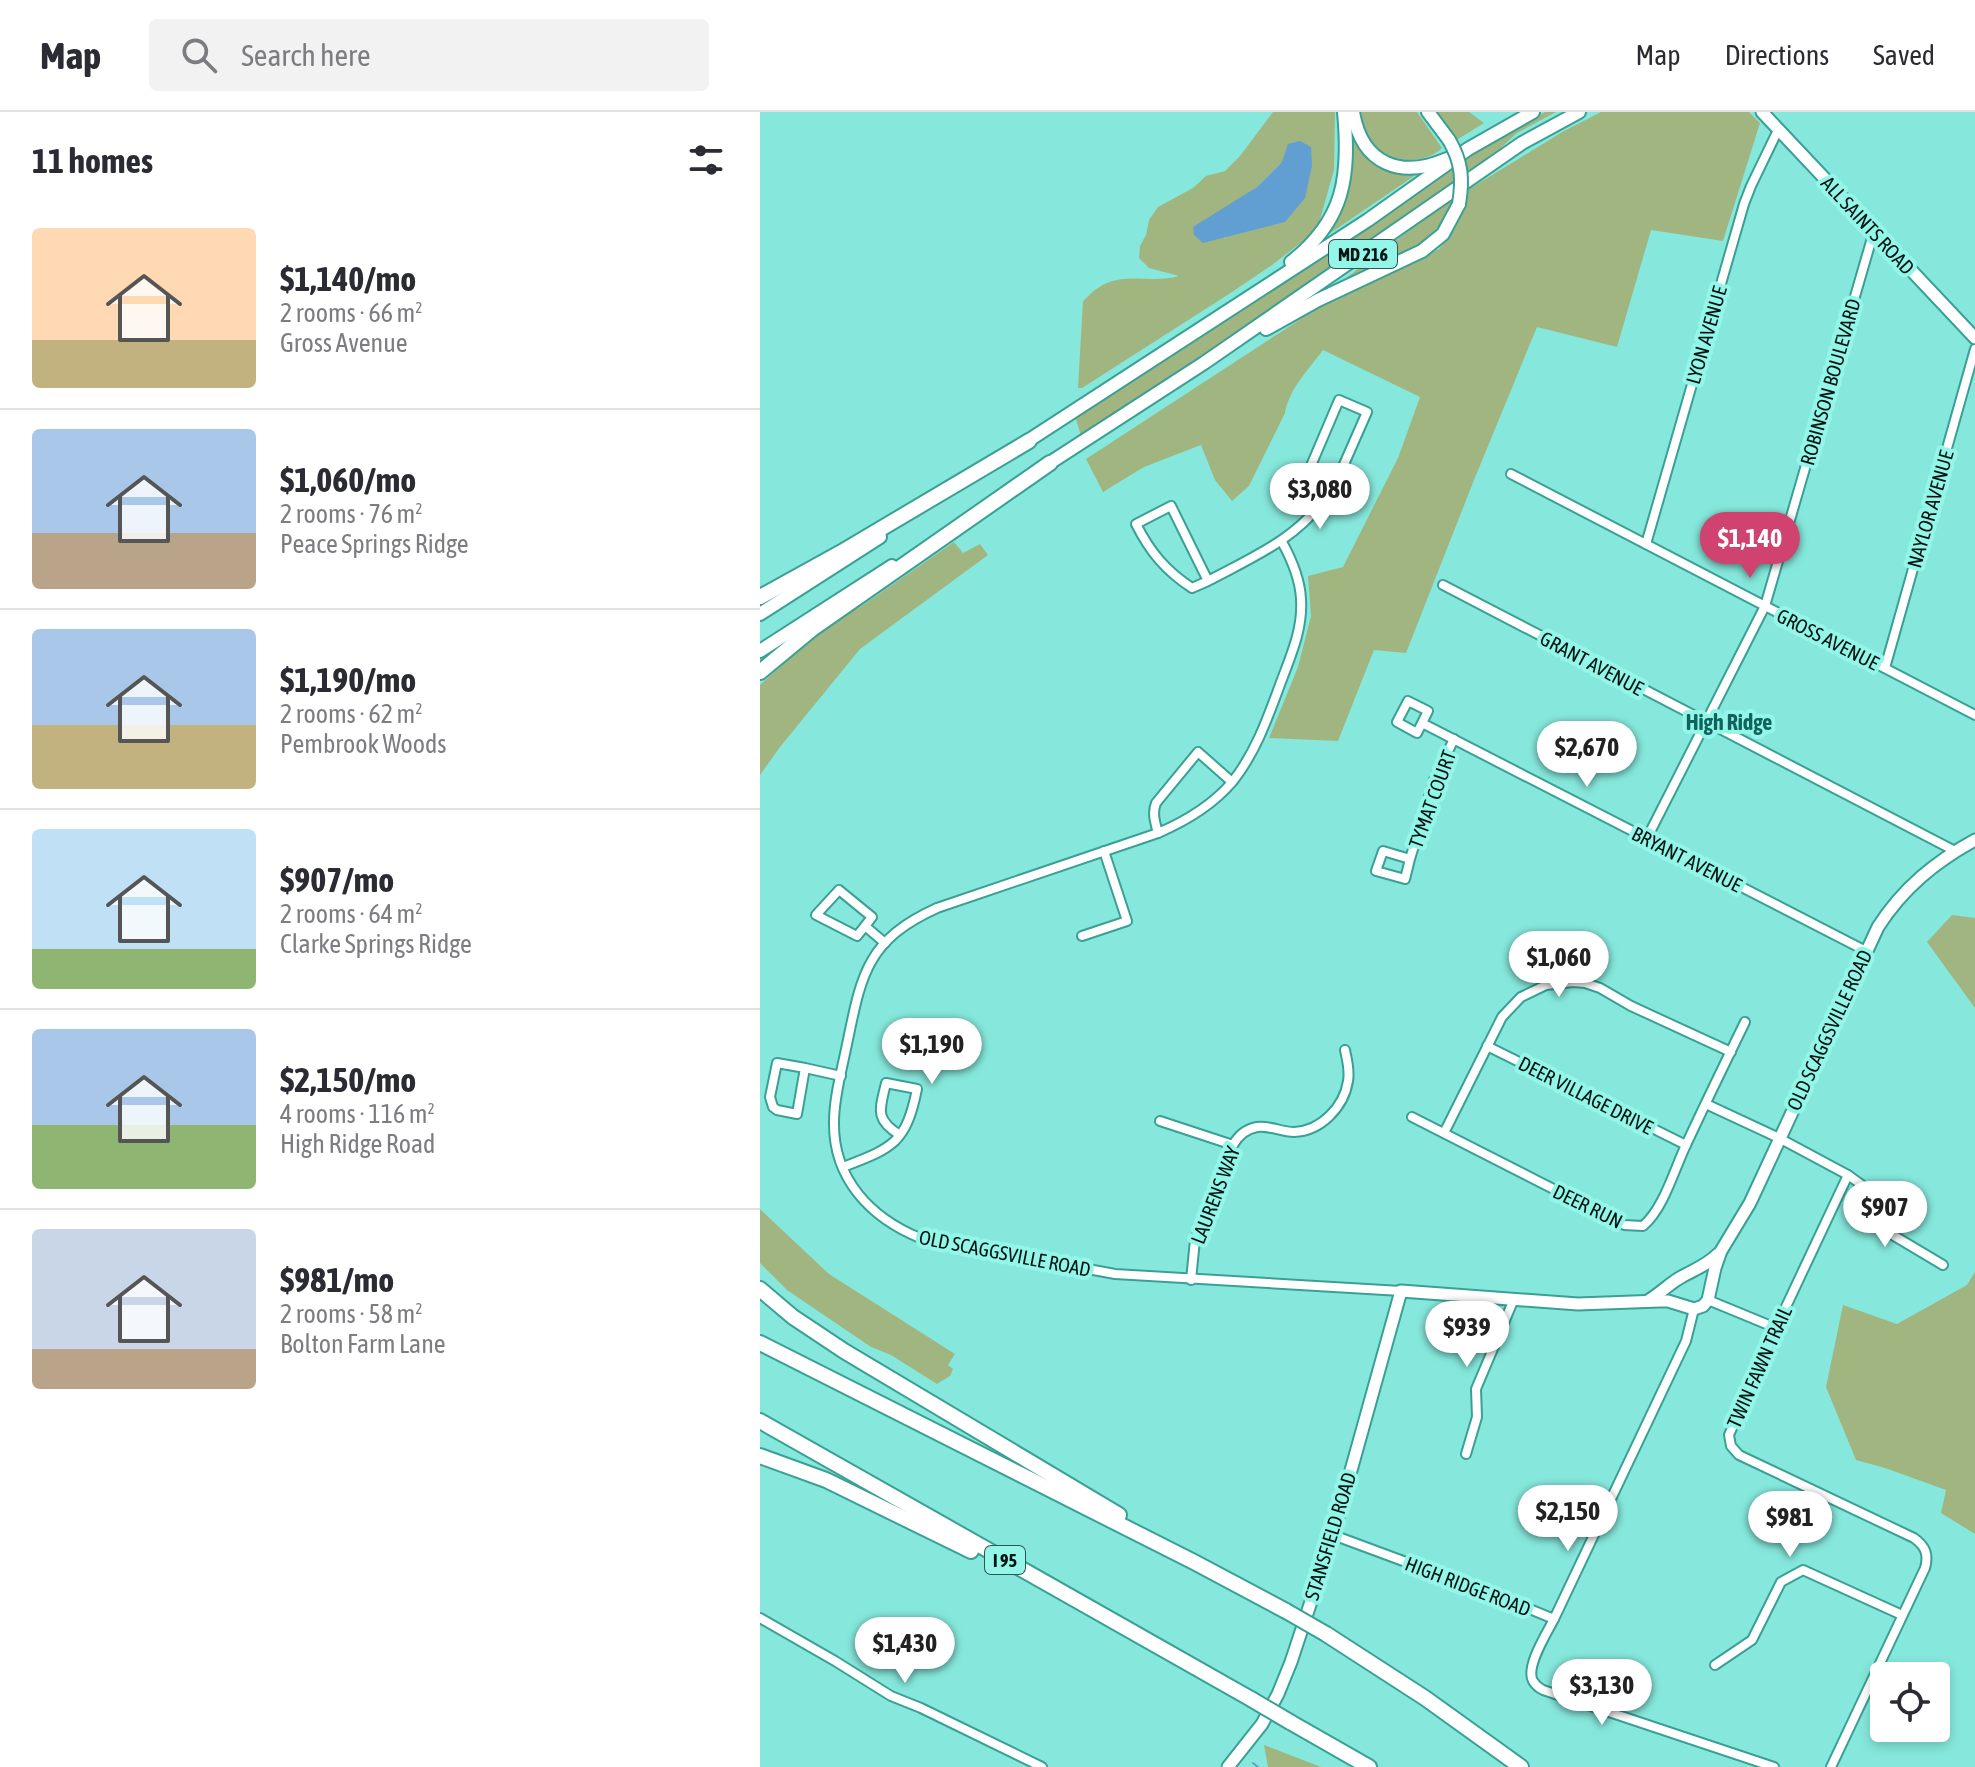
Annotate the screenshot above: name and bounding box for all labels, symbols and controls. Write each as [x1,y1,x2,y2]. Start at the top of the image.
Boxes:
search box [149,19,709,91]
icon: search [177,33,221,77]
text: Map [40,34,101,77]
text: Search here [241,38,371,72]
text: Map [1636,39,1681,71]
text: Directions [1725,39,1829,71]
text: Saved [1873,39,1935,71]
icon: filters [684,138,728,182]
text: 11 homes [32,141,153,180]
street label: ALL SAINTS ROAD [1817,171,1919,279]
road number: MD 216 [1329,240,1397,268]
text: $1,140/mo [280,259,416,298]
icon: home [96,260,192,356]
street label: LYON AVENUE [1681,283,1731,387]
street label: ROBINSON BOULEVARD [1795,296,1865,468]
text: 2 rooms · 66 m² [280,298,422,328]
text: Gross Avenue [280,328,408,358]
street label: NAYLOR AVENUE [1902,447,1958,570]
text: $1,060/mo [280,460,416,499]
icon: home [96,461,192,557]
pin: $3,080 [1255,463,1385,531]
text: $3,080 [1288,474,1352,504]
text: 2 rooms · 76 m² [280,499,422,529]
pin: $1,140 [1685,512,1815,580]
text: $1,140 [1718,523,1782,553]
text: Peace Springs Ridge [280,529,469,559]
street label: GROSS AVENUE [1773,603,1883,675]
street label: GRANT AVENUE [1536,626,1648,700]
text: $1,190/mo [280,660,416,699]
icon: home [96,661,192,757]
text: 2 rooms · 62 m² [280,699,422,729]
district label: High Ridge [1686,709,1772,735]
pin: $2,670 [1522,721,1652,789]
text: Pembrook Woods [280,729,446,759]
text: $2,670 [1555,732,1619,762]
street label: TYMAT COURT [1404,747,1460,851]
street label: BRYANT AVENUE [1628,821,1746,897]
text: $907/mo [280,860,394,899]
icon: home [96,861,192,957]
text: 2 rooms · 64 m² [280,899,422,929]
text: Clarke Springs Ridge [280,929,472,959]
pin: $1,060 [1494,931,1624,999]
text: $1,060 [1527,942,1591,972]
street label: OLD SCAGGSVILLE ROAD [1782,946,1876,1114]
pin: $1,190 [867,1018,997,1086]
text: $1,190 [900,1029,964,1059]
street label: DEER VILLAGE DRIVE [1515,1051,1657,1139]
text: $2,150/mo [280,1060,416,1099]
icon: home [96,1061,192,1157]
text: 4 rooms · 116 m² [280,1099,435,1129]
text: High Ridge Road [280,1129,435,1159]
street label: LAURENS WAY [1186,1143,1244,1247]
street label: DEER RUN [1549,1179,1627,1233]
pin: $907 [1838,1181,1932,1249]
text: $907 [1861,1192,1909,1222]
street label: OLD SCAGGSVILLE ROAD [917,1225,1093,1281]
text: $981/mo [280,1260,394,1299]
icon: home [96,1261,192,1357]
text: 2 rooms · 58 m² [280,1299,422,1329]
pin: $939 [1420,1301,1514,1369]
street label: TWIN FAWN TRAIL [1722,1303,1796,1431]
text: $939 [1443,1312,1491,1342]
text: Bolton Farm Lane [280,1329,446,1359]
street label: STANSFIELD ROAD [1300,1469,1360,1603]
pin: $2,150 [1503,1485,1633,1553]
pin: $981 [1743,1491,1837,1559]
text: $2,150 [1536,1496,1600,1526]
text: $981 [1766,1502,1814,1532]
road number: I 95 [985,1546,1025,1574]
street label: HIGH RIDGE ROAD [1402,1552,1534,1620]
pin: $1,430 [840,1617,970,1685]
text: $1,430 [873,1628,937,1658]
pin: $3,130 [1537,1659,1667,1727]
map controls [1870,1662,1950,1742]
button: locate [1870,1662,1950,1742]
text: $3,130 [1570,1670,1634,1700]

